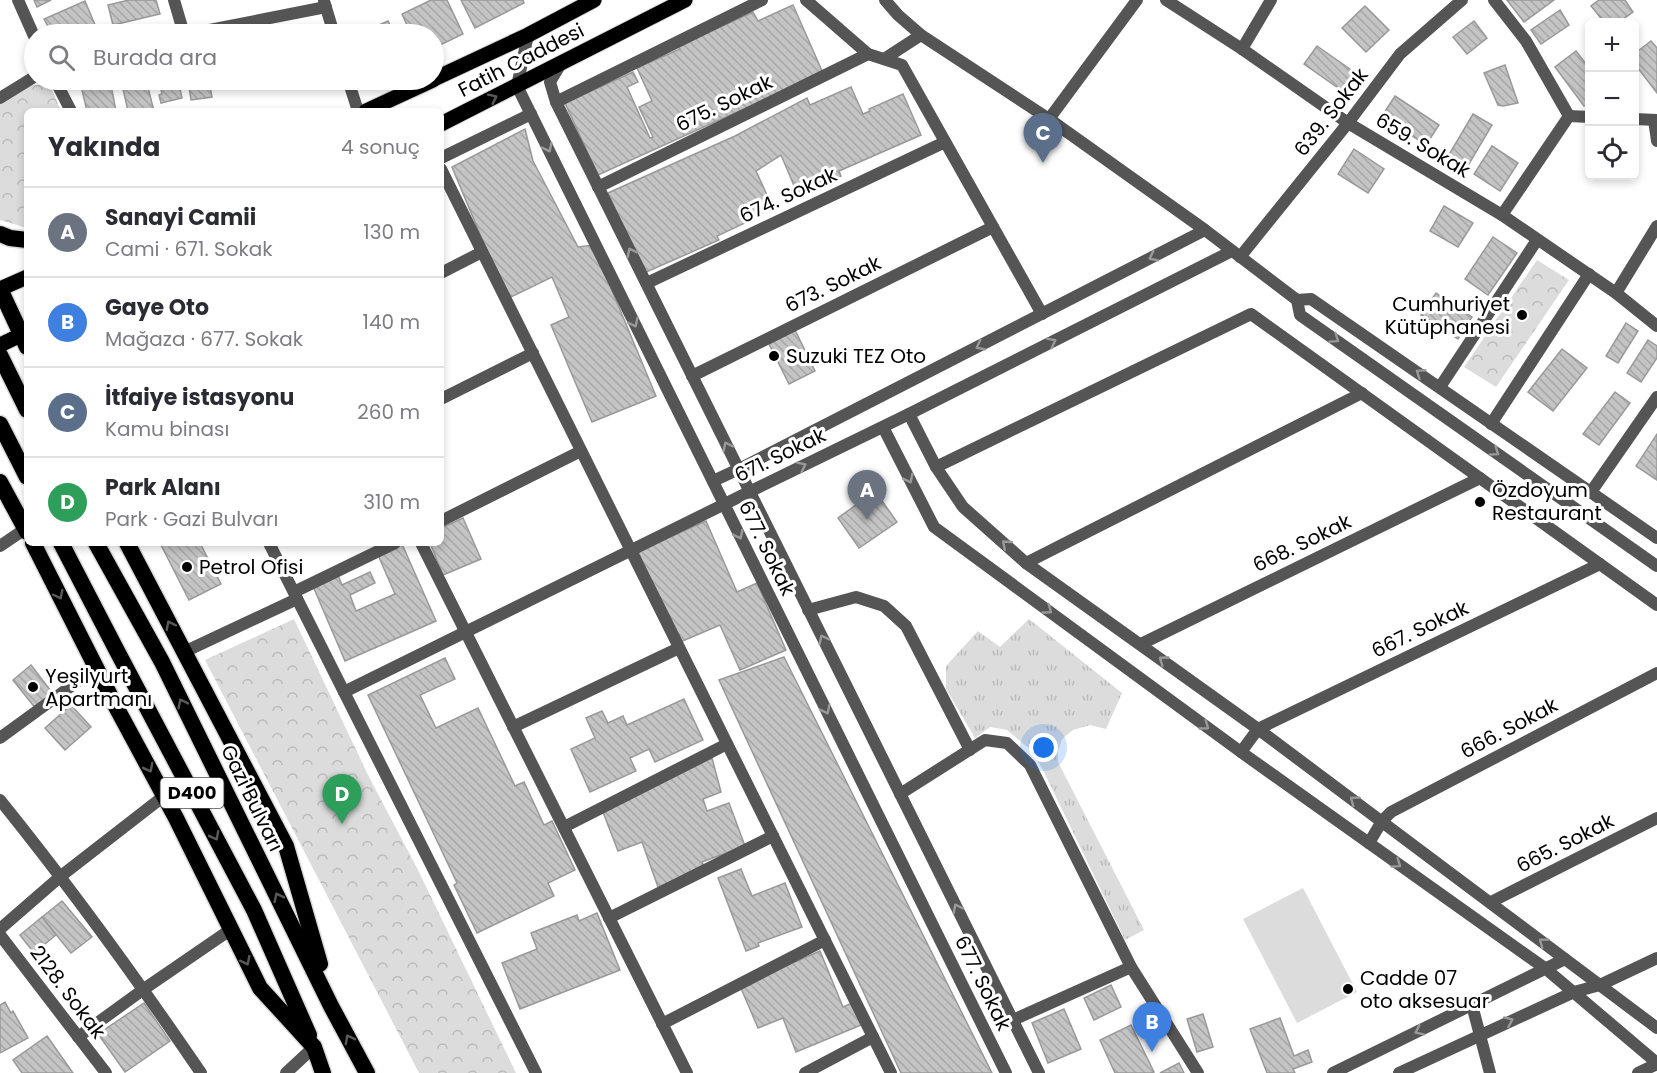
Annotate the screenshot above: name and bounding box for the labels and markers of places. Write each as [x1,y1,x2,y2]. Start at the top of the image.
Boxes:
pin: C [1024,114,1062,163]
place label: Cumhuriyet Kütüphanesi [1385,290,1510,341]
marker: Cumhuriyet Kütüphanesi [1515,308,1529,322]
place label: Suzuki TEZ Oto [786,342,926,370]
marker: Suzuki TEZ Oto [767,349,781,363]
pin: A [848,470,886,520]
place label: Özdoyum Restaurant [1492,476,1602,527]
marker: Özdoyum Restaurant [1473,495,1487,509]
place label: Petrol Ofisi [199,553,303,581]
marker: Petrol Ofisi [180,560,194,574]
place label: Yeşilyurt Apartmanı [45,662,152,713]
marker: Yeşilyurt Apartmanı [26,680,40,694]
pin: D [322,774,362,824]
place label: Cadde 07 oto aksesuar [1360,964,1489,1015]
marker: Cadde 07 oto aksesuar [1341,982,1355,996]
pin: B [1132,1002,1172,1052]

